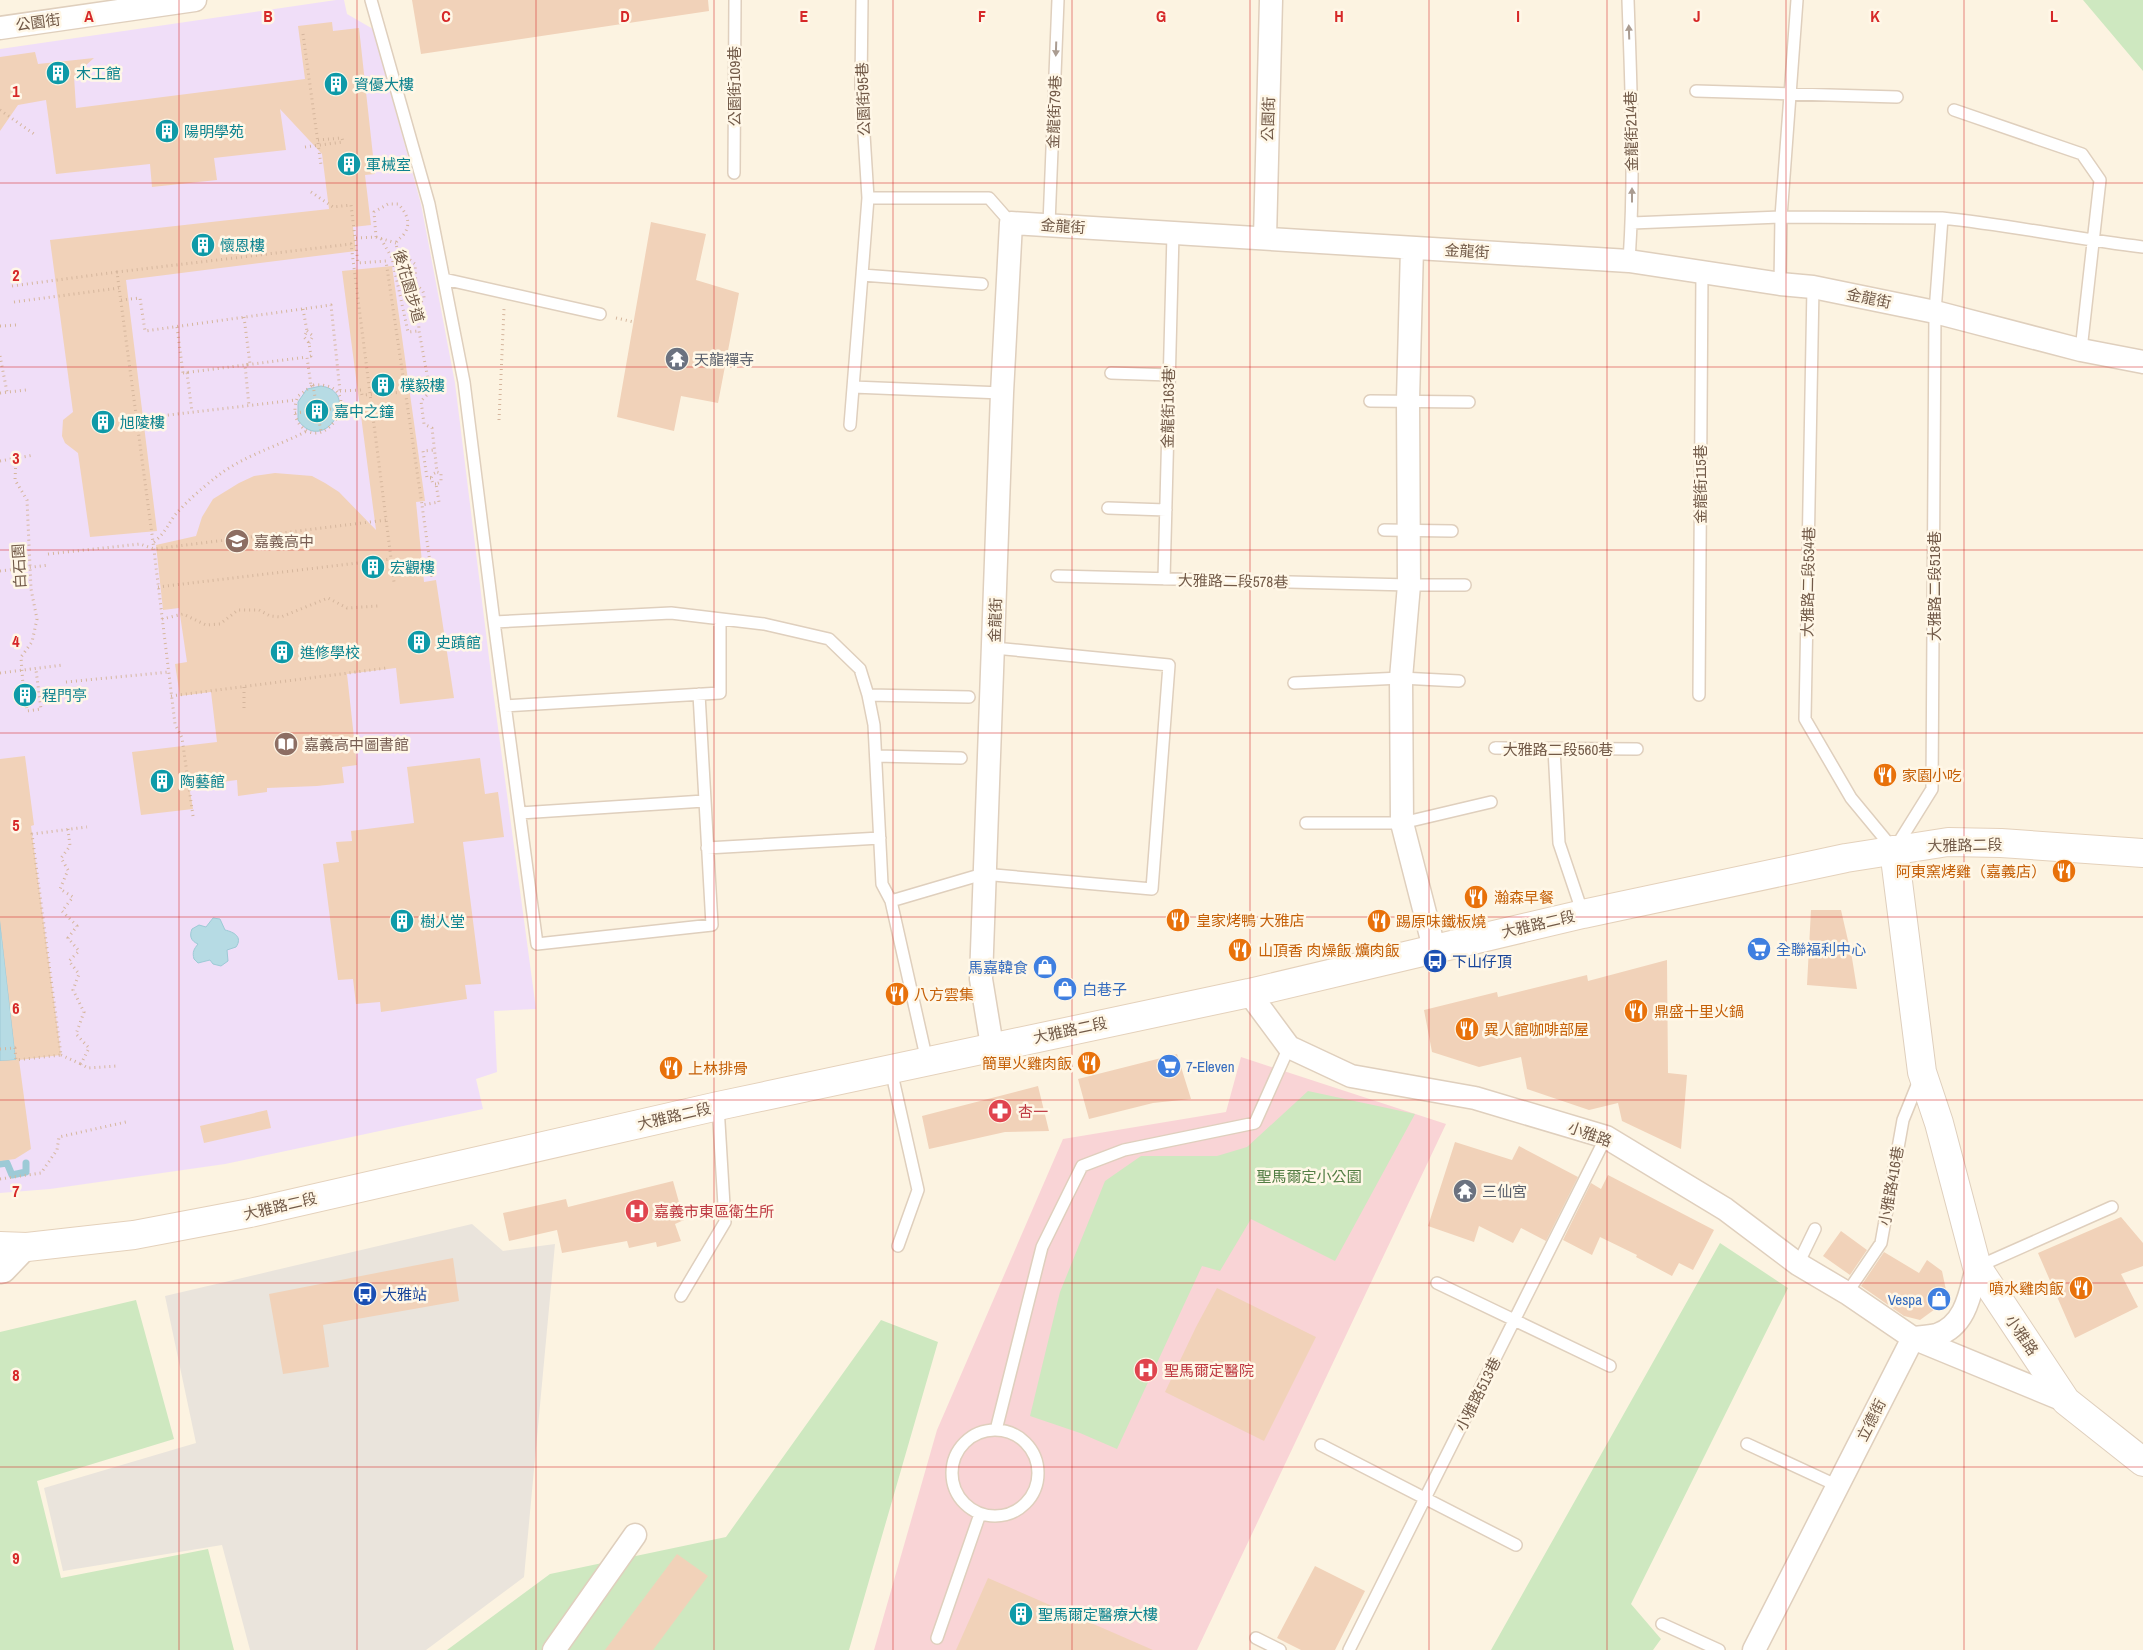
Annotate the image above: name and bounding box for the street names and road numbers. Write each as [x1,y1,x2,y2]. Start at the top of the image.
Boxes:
street label: 公園街 [14,8,62,36]
street label: 公園街109巷 [724,46,745,126]
street label: 公園街95巷 [851,62,875,136]
street label: 金龍街79巷 [1042,75,1066,149]
street label: 金龍街214巷 [1620,91,1642,171]
street label: 公園街 [1257,96,1279,142]
street label: 金龍街 [1040,214,1086,238]
street label: 金龍街 [1444,239,1490,263]
street label: 後花園步道 [389,247,429,325]
street label: 金龍街 [1845,283,1893,313]
street label: 金龍街163巷' [1157,365,1179,449]
street label: 金龍街115巷 [1690,444,1711,524]
street label: 大雅路二段534巷 [1797,527,1819,637]
street label: 大雅路二段518巷 [1924,531,1945,641]
street label: 白石園 [7,543,31,589]
street label: 大雅路二段578巷 [1178,570,1288,592]
street label: 金龍街 [984,597,1006,643]
street label: 大雅路二段560巷 [1503,739,1613,760]
street label: 大雅路二段 [1927,834,2003,856]
street label: 大雅路二段 [1499,905,1577,943]
street label: 大雅路二段 [1031,1012,1109,1048]
street label: 大雅路二段 [635,1097,713,1135]
street label: 小雅路 [1565,1116,1615,1152]
street label: 小雅路416巷 [1874,1145,1908,1227]
street label: 大雅路二段 [241,1187,319,1225]
street label: 小雅路 [2001,1310,2043,1360]
street label: 小雅路513巷 [1450,1353,1506,1435]
street label: 立德街 [1851,1395,1891,1445]

